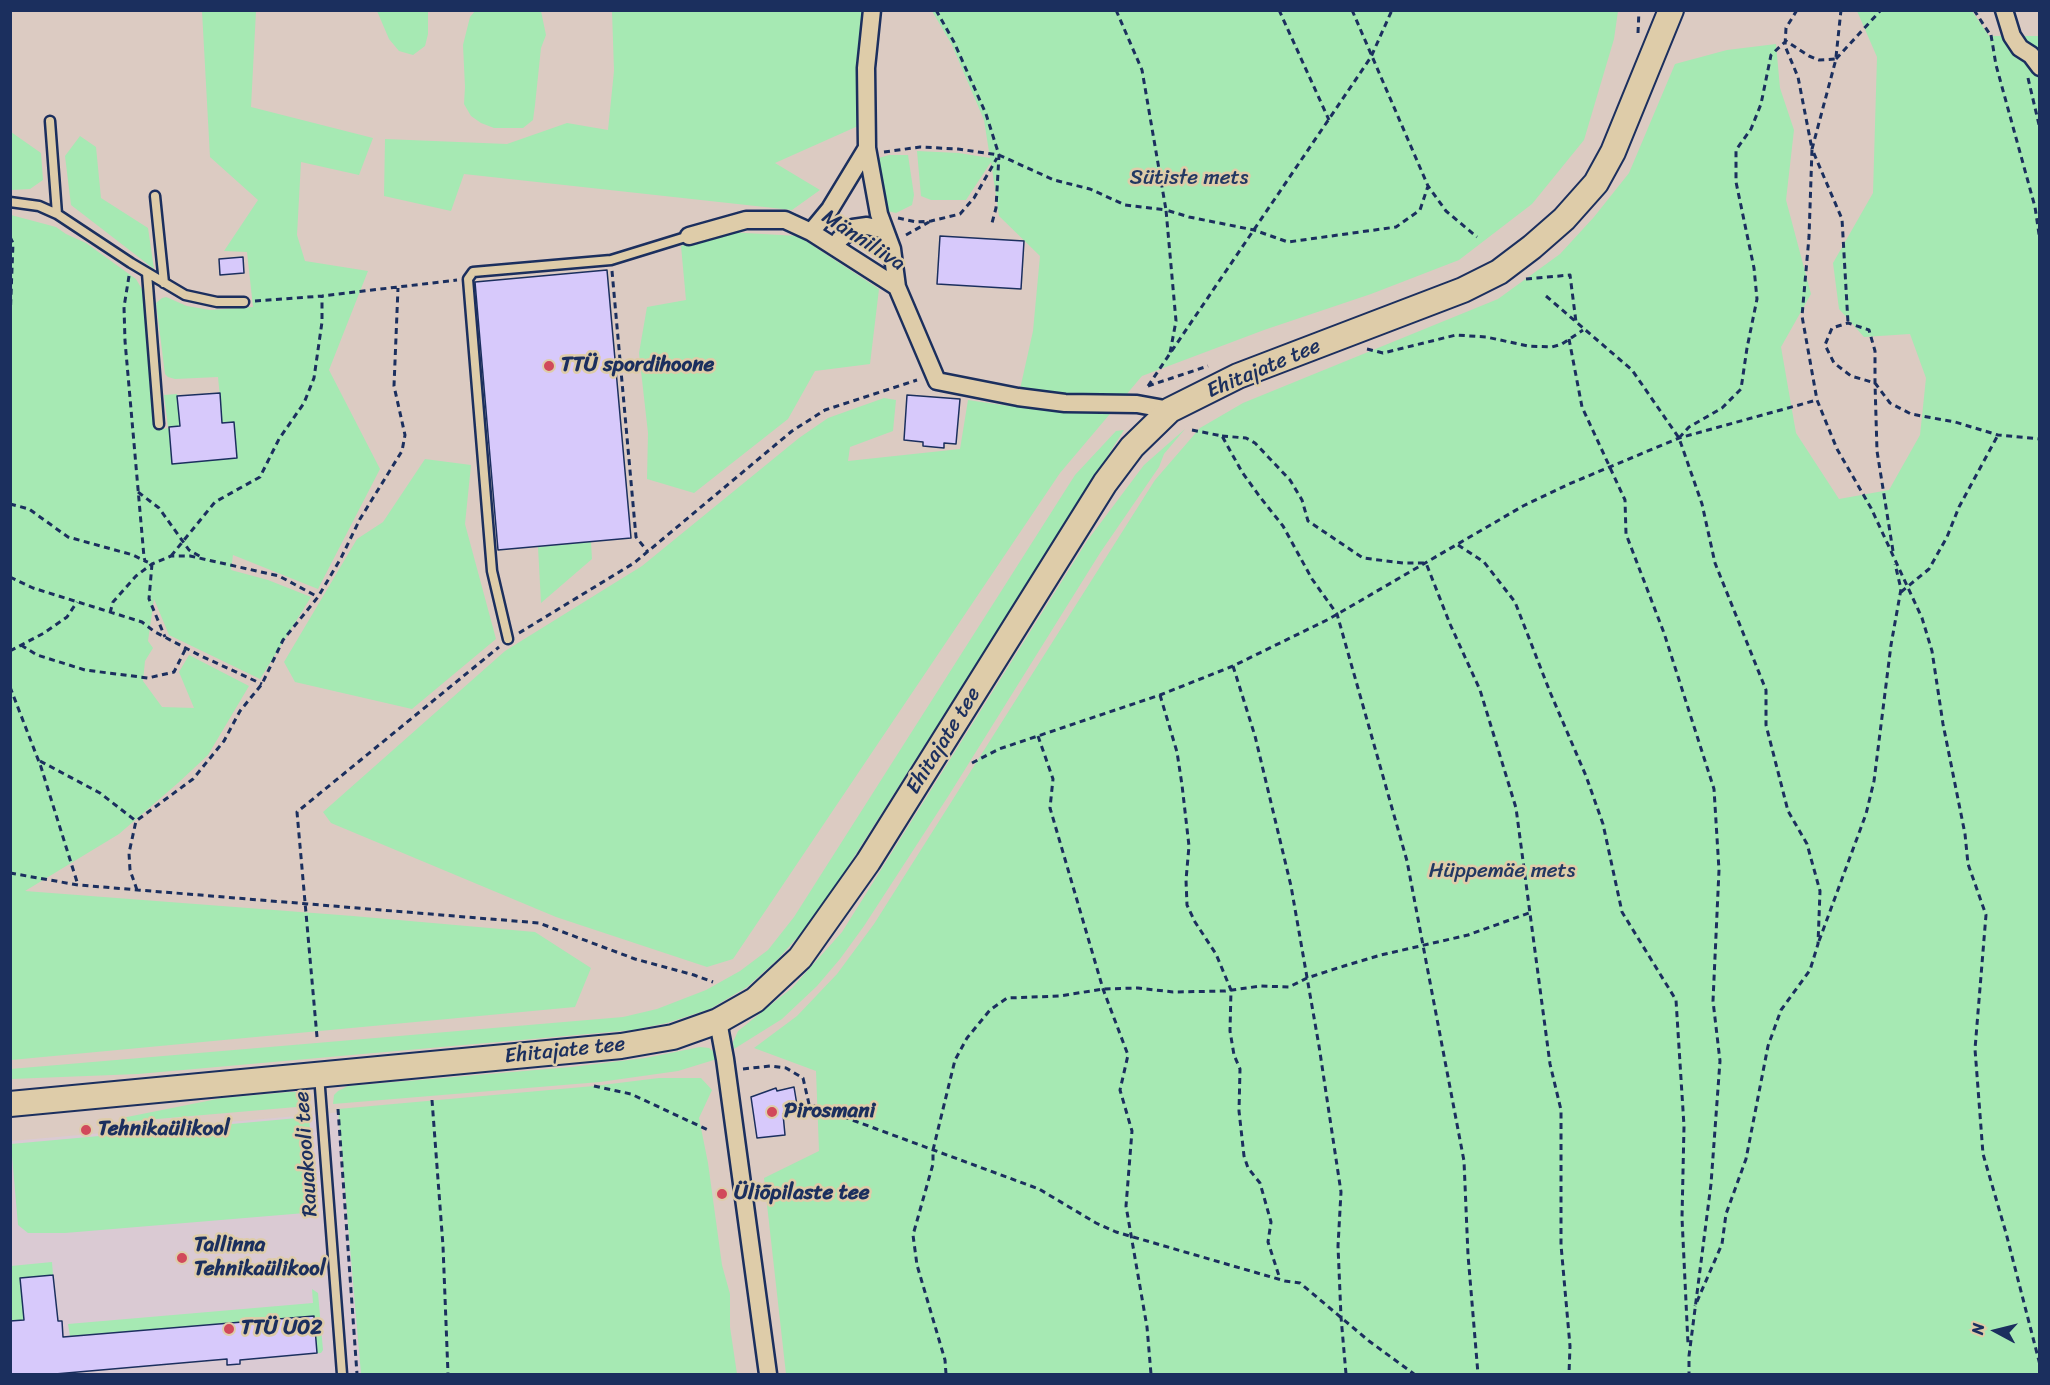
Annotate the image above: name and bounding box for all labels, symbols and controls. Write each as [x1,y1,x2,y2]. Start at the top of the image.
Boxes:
park label: Sütiste mets [1130,166,1248,192]
street label: Männiliiva [817,205,909,277]
street label: Ehitajate tee [1203,334,1325,404]
place label: TTÜ spordihoone [561,353,714,379]
marker: TTÜ spordihoone [542,359,556,373]
street label: Ehitajate tee [901,683,987,799]
park label: Hüppemäe mets [1429,859,1575,885]
street label: Ehitajate tee [503,1032,627,1070]
street label: Rauakooli tee [290,1090,324,1218]
place label: Pirosmani [784,1099,875,1125]
marker: Pirosmani [765,1105,779,1119]
place label: Tehnikaülikool [98,1117,230,1143]
marker: Tehnikaülikool [79,1123,93,1137]
place label: Üliõpilaste tee [734,1181,870,1207]
marker: Üliõpilaste tee [715,1187,729,1201]
place label: Tallinna Tehnikaülikool [194,1233,326,1283]
marker: Tallinna Tehnikaülikool [175,1251,189,1265]
north arrow [1966,1301,2026,1361]
place label: TTÜ U02 [241,1316,322,1342]
text: N [1963,1321,1993,1336]
marker: TTÜ U02 [222,1322,236,1336]

